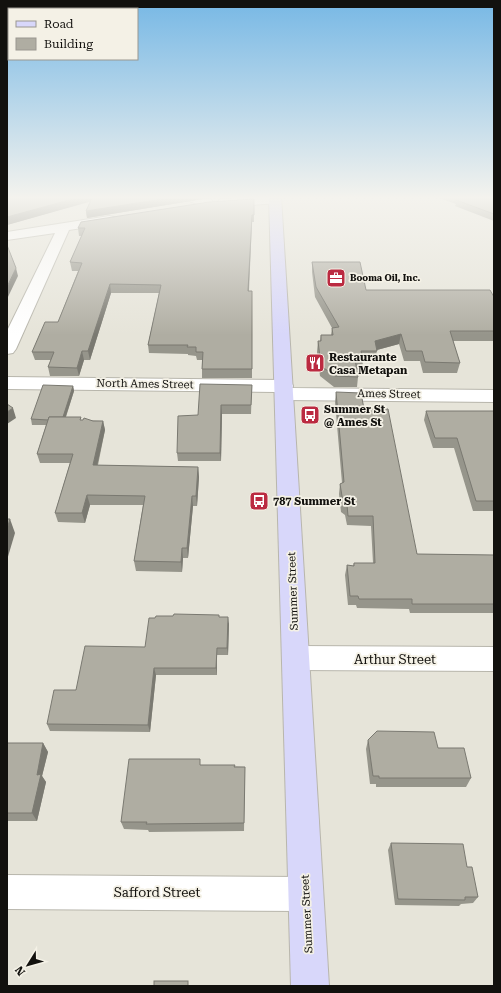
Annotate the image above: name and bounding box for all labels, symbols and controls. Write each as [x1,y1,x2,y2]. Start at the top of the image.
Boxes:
legend [8,8,138,60]
text: Road [44,17,74,31]
text: Building [44,37,93,51]
office icon: Booma Oil, Inc. [325,267,347,289]
place label: Booma Oil, Inc. [350,273,420,283]
place label: Restaurante Casa Metapan [329,351,408,377]
restaurant icon: Restaurante Casa Metapan [304,352,326,374]
street label: North Ames Street [96,377,194,391]
street label: Ames Street [357,387,421,401]
place label: Summer St @ Ames St [324,403,386,429]
bus stop icon: Summer St @ Ames St [299,404,321,426]
bus stop icon: 787 Summer St [248,490,270,512]
place label: 787 Summer St [273,495,356,508]
street label: Summer Street [285,551,301,631]
street label: Arthur Street [354,652,436,667]
street label: Summer Street [298,874,316,954]
street label: Safford Street [114,885,201,900]
north arrow [8,945,48,985]
text: N [12,963,28,978]

